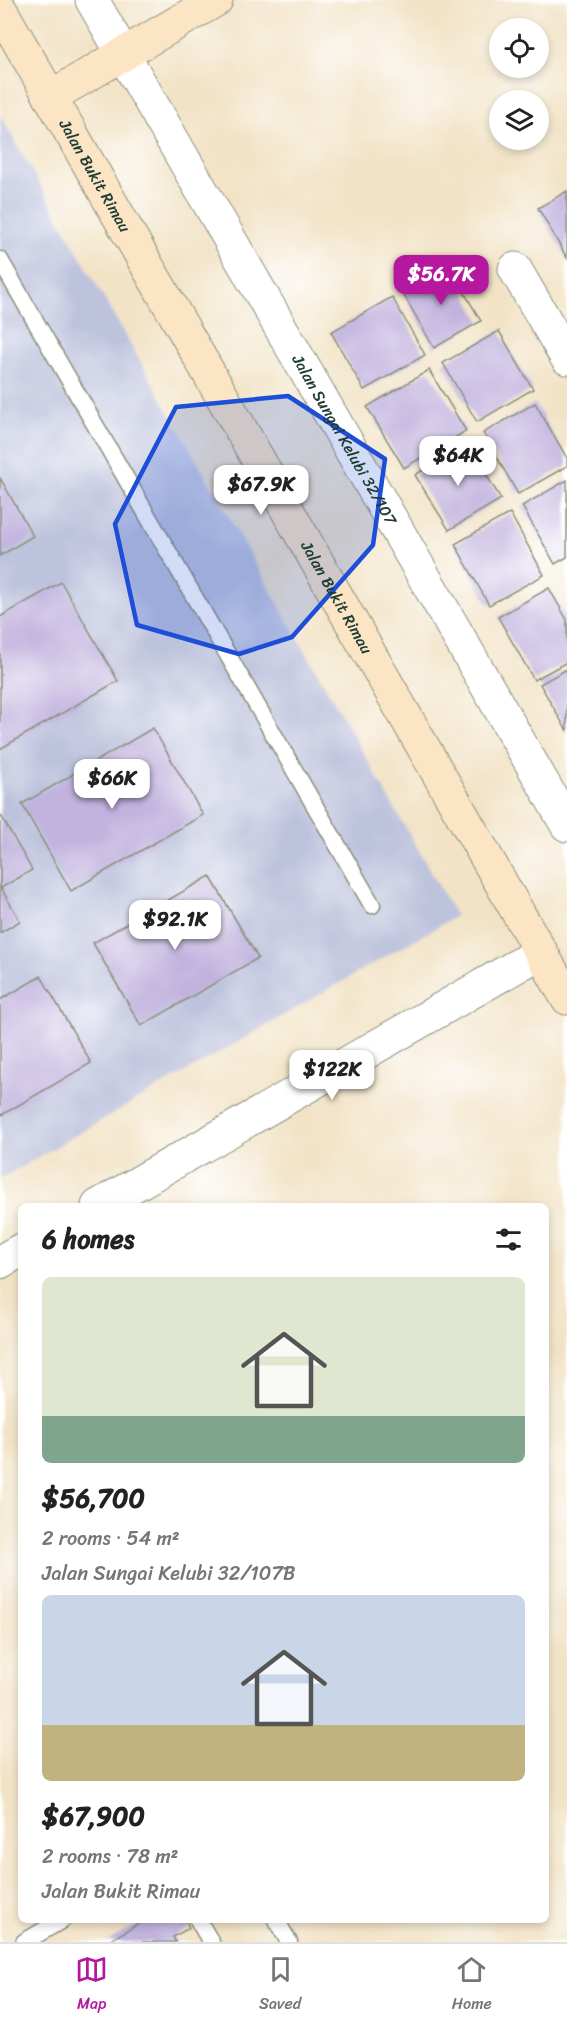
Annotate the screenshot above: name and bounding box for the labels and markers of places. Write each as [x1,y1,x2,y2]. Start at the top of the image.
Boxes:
pin: $56.7K [392,255,490,306]
pin: $64K [422,436,494,487]
pin: $67.9K [212,465,310,516]
pin: $66K [76,759,148,810]
pin: $92.1K [126,900,224,951]
pin: $122K [290,1050,374,1101]

